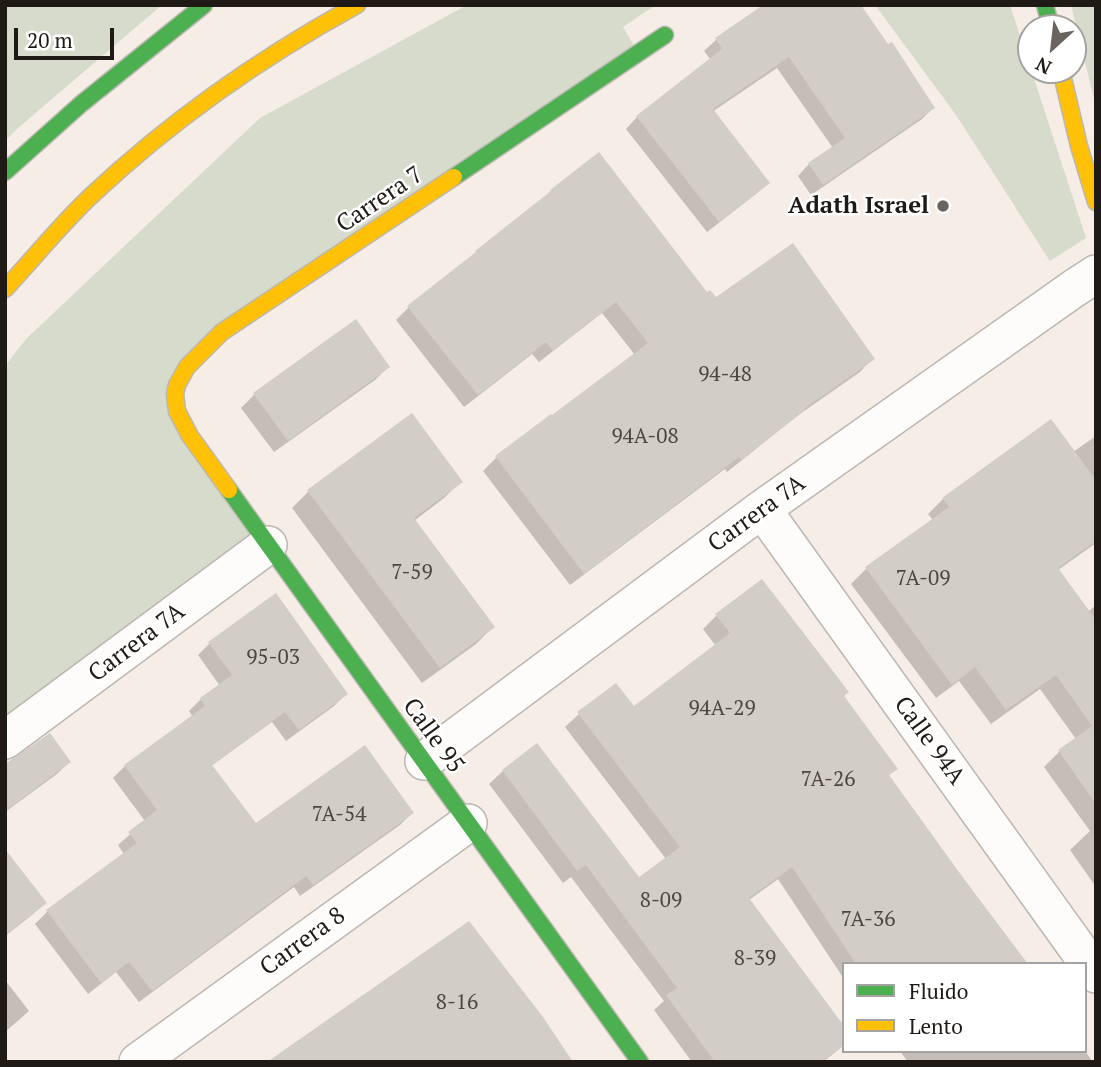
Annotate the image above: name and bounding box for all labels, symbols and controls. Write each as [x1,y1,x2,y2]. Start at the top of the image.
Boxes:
scale bar [18,14,117,58]
north arrow [1017,14,1087,84]
text: 20 m [27,26,73,54]
text: N [1031,52,1055,81]
street label: Carrera 7 [331,161,429,239]
place label: Adath Israel [788,192,929,220]
marker: Adath Israel [935,198,951,214]
house number: 94-48 [698,362,752,388]
house number: 94A-08 [611,424,679,450]
street label: Carrera 7A [703,469,811,559]
house number: 7-59 [391,560,433,586]
house number: 7A-09 [896,566,950,592]
street label: Carrera 7A [83,598,191,688]
house number: 95-03 [246,645,300,671]
street label: Calle 94A [887,691,971,791]
street label: Calle 95 [396,693,470,779]
house number: 94A-29 [688,696,756,722]
house number: 7A-26 [801,767,855,793]
house number: 7A-54 [312,802,366,828]
house number: 8-09 [640,888,682,914]
street label: Carrera 8 [255,902,351,982]
house number: 7A-36 [841,907,895,933]
house number: 8-39 [734,946,776,972]
legend [842,962,1087,1053]
text: Fluido [909,977,968,1005]
house number: 8-16 [436,990,478,1016]
text: Lento [909,1012,963,1040]

